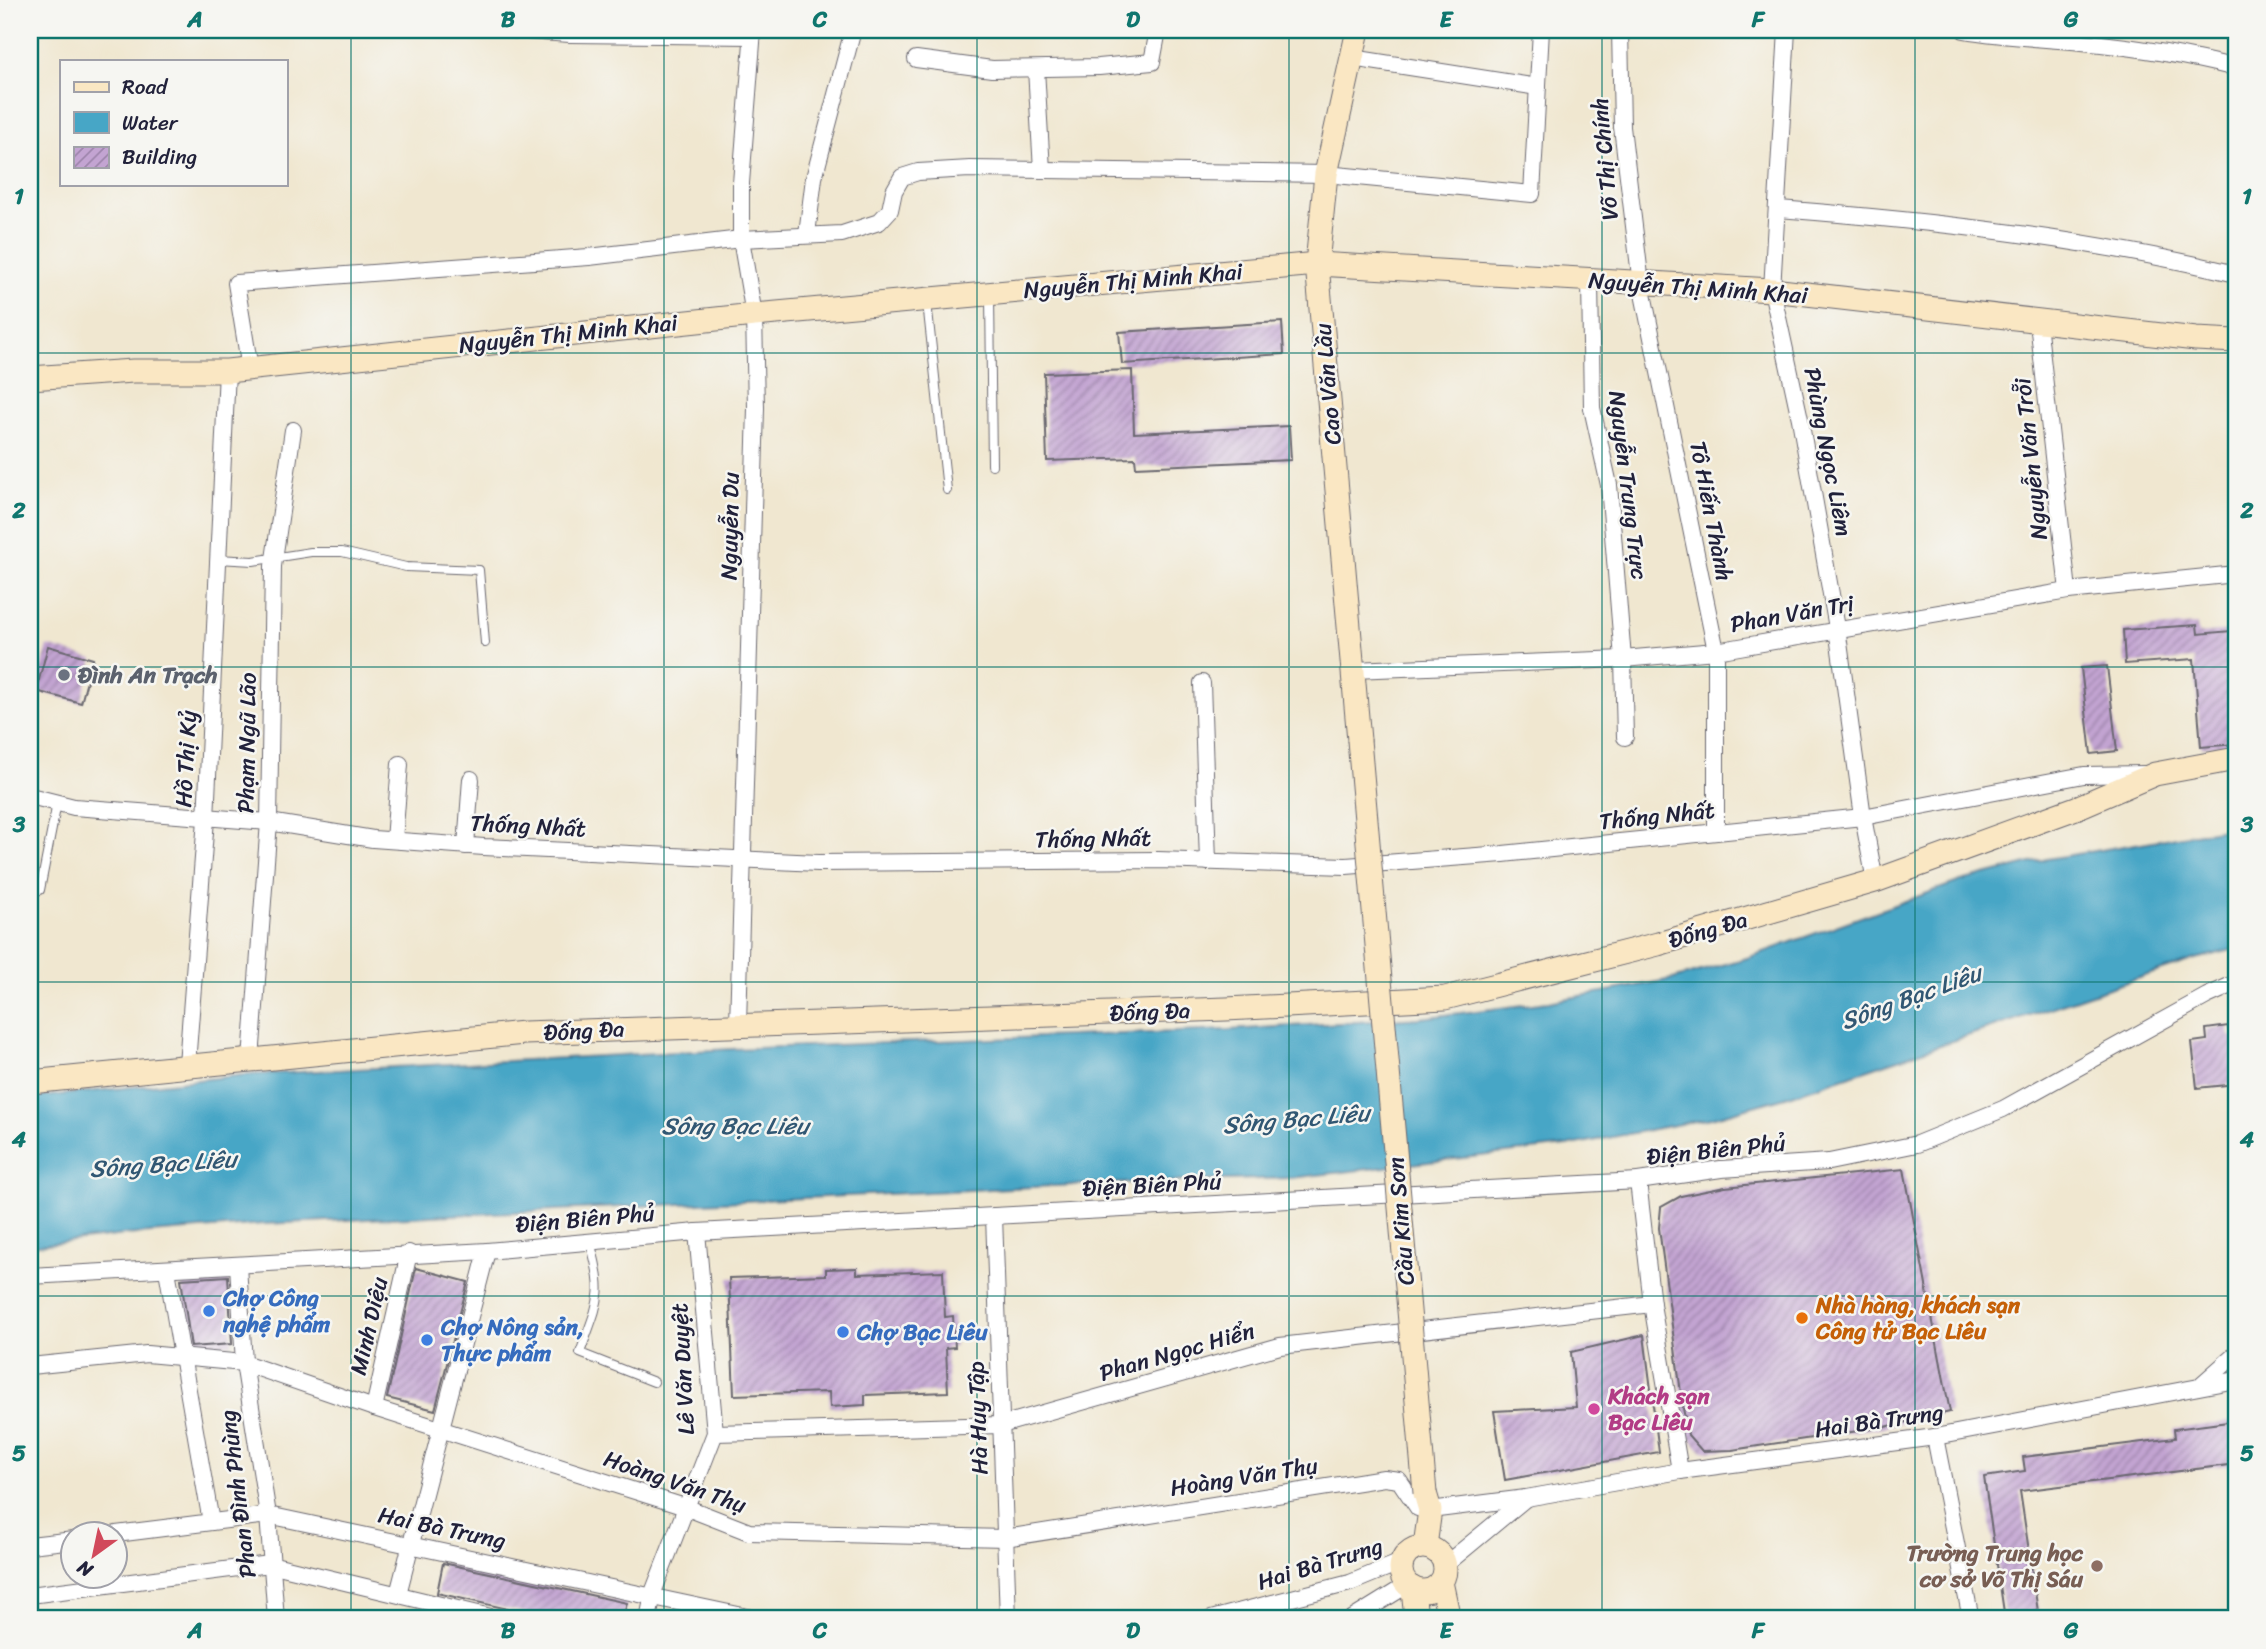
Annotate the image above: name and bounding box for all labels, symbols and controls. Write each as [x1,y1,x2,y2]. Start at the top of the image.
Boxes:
text: A [186,0,203,40]
text: B [501,0,516,40]
text: C [812,0,828,40]
text: D [1126,0,1141,40]
text: E [1440,0,1455,40]
text: F [1751,0,1766,40]
text: G [2063,0,2079,40]
legend [60,60,287,186]
text: Road [122,68,169,106]
street label: Võ Thị Chính [1579,96,1631,222]
text: Water [122,104,179,142]
text: Building [122,138,198,176]
text: 1 [14,176,24,217]
text: 1 [2242,176,2252,217]
street label: Nguyễn Thị Minh Khai [1022,251,1245,311]
street label: Nguyễn Thị Minh Khai [1587,260,1810,316]
street label: Nguyễn Thị Minh Khai [457,302,680,366]
street label: Cao Văn Lầu [1302,321,1354,446]
street label: Phùng Ngọc Liêm [1791,364,1865,540]
street label: Nguyễn Văn Trỗi [2002,376,2060,542]
street label: Nguyễn Trung Trực [1596,388,1660,582]
street label: Tô Hiến Thành [1677,437,1745,585]
street label: Nguyễn Du [709,471,751,580]
text: 2 [11,490,26,531]
text: 2 [2239,490,2254,531]
street label: Phan Văn Trị [1727,583,1858,645]
place label: Đình An Trạch [77,655,217,696]
marker: Đình An Trạch [56,667,72,683]
street label: Phạm Ngũ Lão [225,672,269,814]
street label: Hồ Thị Kỷ [163,709,209,809]
street label: Thống Nhất [1597,790,1717,842]
street label: Thống Nhất [469,802,587,850]
text: 3 [12,804,26,845]
text: 3 [2240,804,2254,845]
street label: Thống Nhất [1035,817,1151,861]
street label: Đống Đa [1664,899,1752,961]
water label: Sông Bạc Liêu [1835,951,1990,1042]
street label: Đống Đa [1109,990,1191,1034]
street label: Đống Đa [543,1008,625,1054]
water label: Sông Bạc Liêu [1221,1091,1374,1146]
water label: Sông Bạc Liêu [661,1105,812,1147]
text: 4 [11,1119,27,1160]
text: 4 [2239,1119,2255,1160]
street label: Điện Biên Phủ [1645,1122,1788,1178]
water label: Sông Bạc Liêu [88,1138,241,1190]
street label: Cầu Kim Sơn [1375,1155,1427,1287]
street label: Điện Biên Phủ [1081,1161,1223,1209]
street label: Điện Biên Phủ [514,1192,657,1245]
street label: Minh Diệu [338,1272,400,1379]
place label: Chợ Công nghệ phẩm [222,1278,331,1345]
place label: Nhà hàng, khách sạn Công tử Bạc Liêu [1815,1285,2021,1352]
street label: Lê Văn Duyệt [659,1302,707,1436]
marker: Chợ Công nghệ phẩm [201,1303,217,1319]
place label: Chợ Nông sản, Thực phẩm [440,1307,584,1374]
street label: Phan Ngọc Hiển [1095,1310,1259,1394]
marker: Nhà hàng, khách sạn Công tử Bạc Liêu [1794,1310,1810,1326]
place label: Chợ Bạc Liêu [856,1312,988,1353]
marker: Chợ Bạc Liêu [835,1324,851,1340]
marker: Chợ Nông sản, Thực phẩm [419,1332,435,1348]
street label: Hà Huy Tập [956,1361,1000,1475]
place label: Khách sạn Bạc Liêu [1607,1376,1710,1443]
street label: Hai Bà Trưng [1812,1392,1946,1450]
marker: Khách sạn Bạc Liêu [1586,1401,1602,1417]
street label: Phan Đình Phùng [207,1407,269,1580]
text: 5 [12,1433,26,1474]
text: 5 [2240,1433,2254,1474]
street label: Hoàng Văn Thụ [598,1438,753,1526]
street label: Hoàng Văn Thụ [1167,1445,1321,1509]
street label: Hai Bà Trưng [374,1494,510,1562]
north arrow [60,1520,130,1590]
street label: Hai Bà Trưng [1252,1525,1388,1603]
place label: Trường Trung học cơ sở Võ Thị Sáu [1907,1533,2084,1600]
text: N [70,1551,100,1587]
marker: Trường Trung học cơ sở Võ Thị Sáu [2089,1558,2105,1574]
text: A [186,1610,203,1649]
text: B [501,1610,516,1649]
text: C [812,1610,828,1649]
text: D [1126,1610,1141,1649]
text: E [1440,1610,1455,1649]
text: F [1751,1610,1766,1649]
text: G [2063,1610,2079,1649]

